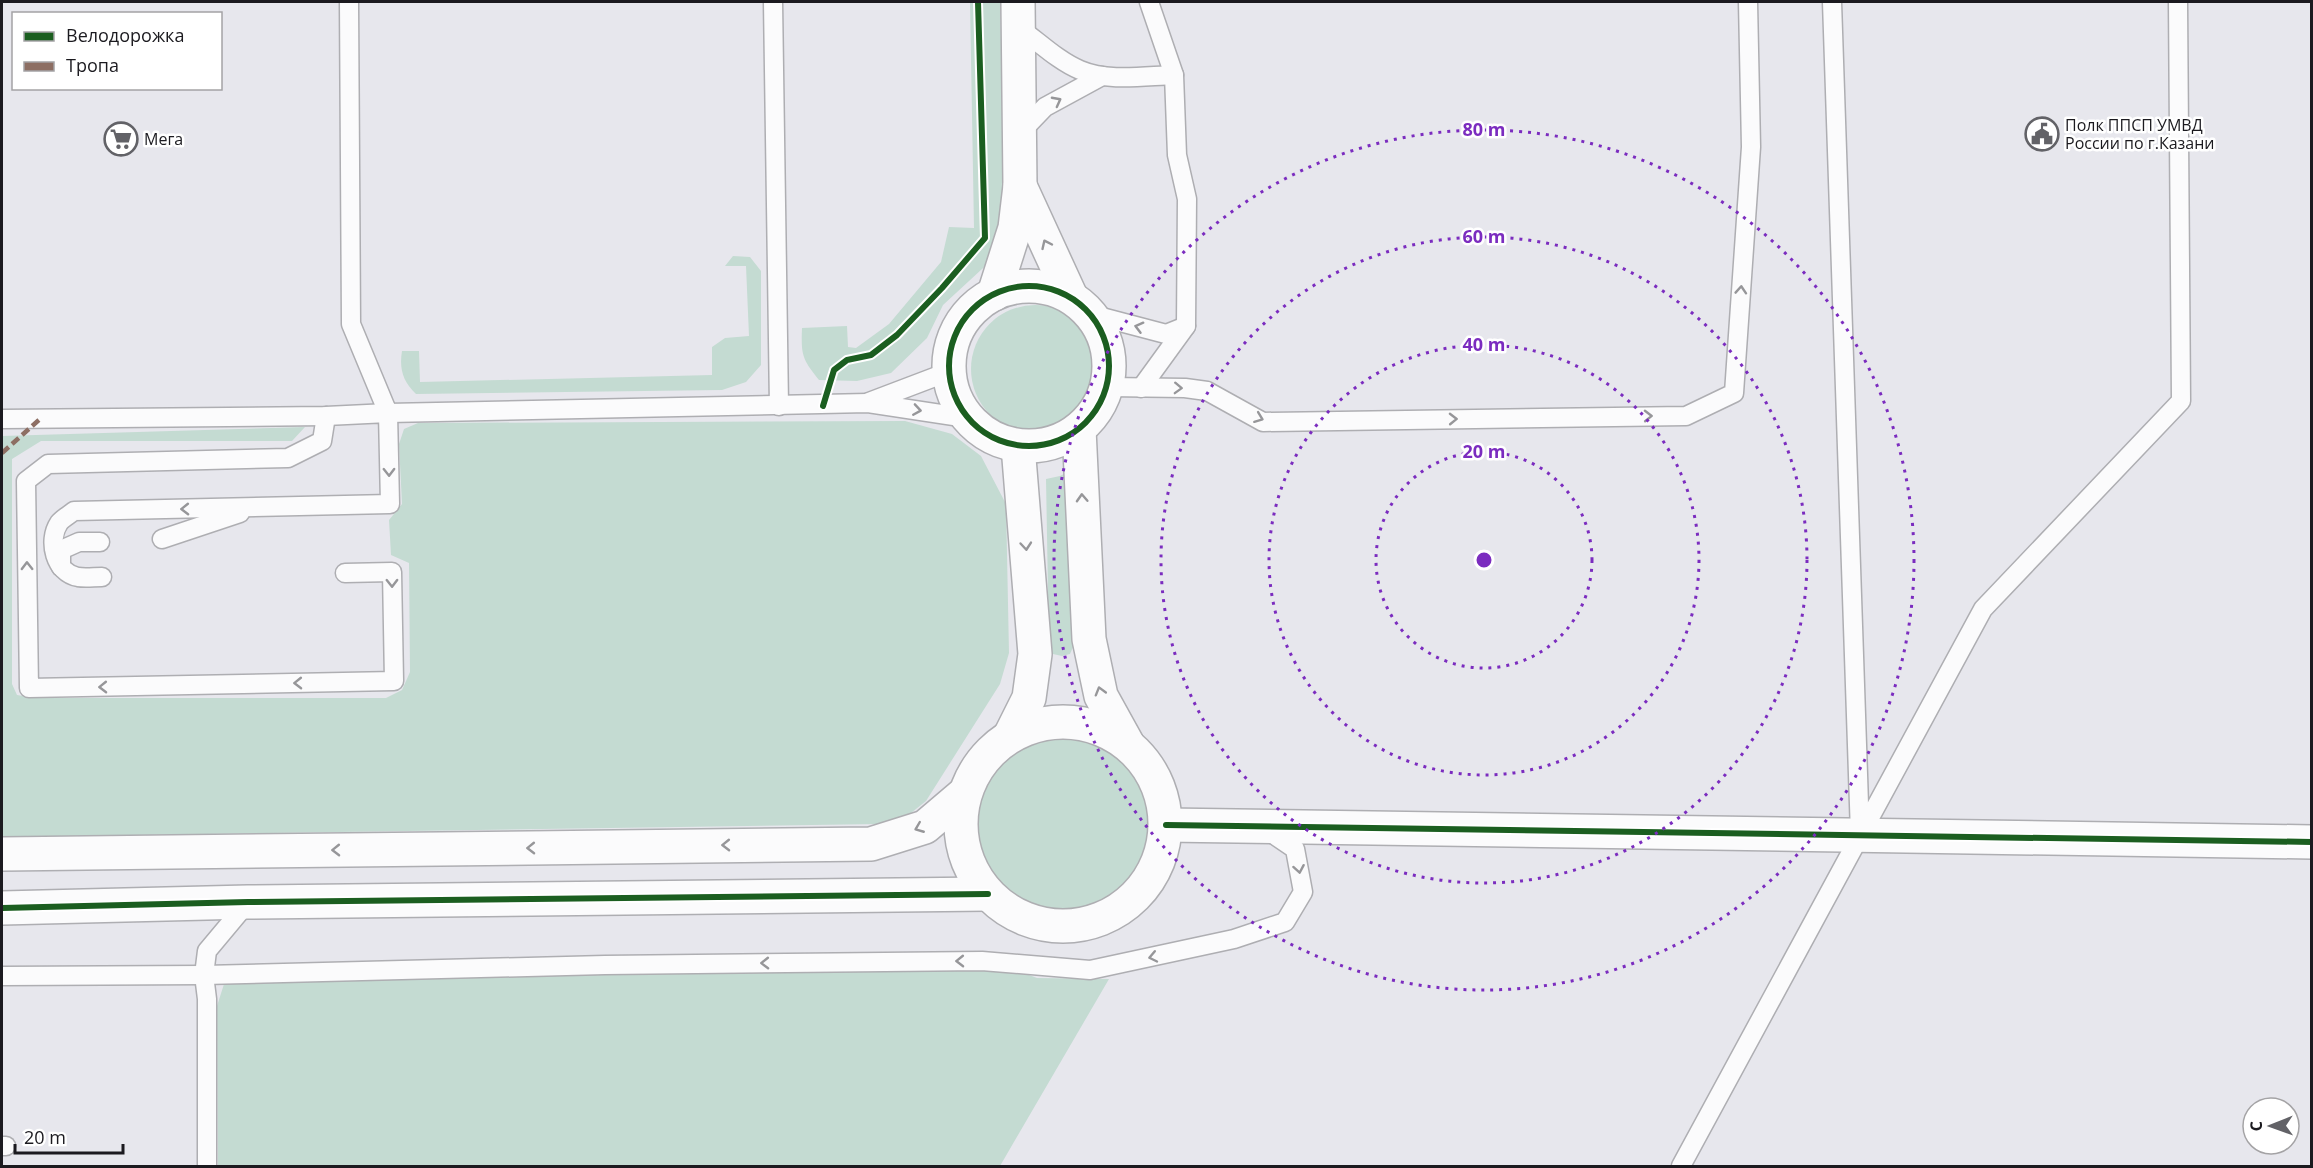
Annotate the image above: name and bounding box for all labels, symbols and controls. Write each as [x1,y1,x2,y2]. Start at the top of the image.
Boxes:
legend [12,12,222,90]
text: Велодорожка [66,23,184,47]
text: Тропа [66,53,119,77]
one-way arrow [1051,97,1061,108]
place label: Полк ППСП УМВД России по г.Казани [2065,114,2214,154]
public building icon: Полк ППСП УМВД России по г.Казани [2024,116,2060,152]
text: 80 m [1463,117,1505,141]
supermarket icon: Мега [103,121,139,157]
place label: Мега [144,128,183,150]
text: 60 m [1463,224,1505,248]
one-way arrow [1042,240,1054,251]
one-way arrow [1734,285,1747,294]
one-way arrow [1134,321,1144,334]
text: 40 m [1463,332,1505,356]
one-way arrow [1173,382,1182,395]
one-way arrow [913,404,922,416]
one-way arrow [1643,410,1652,423]
one-way arrow [1253,411,1263,424]
one-way arrow [1448,413,1457,425]
text: 20 m [1463,439,1505,463]
one-way arrow [383,467,395,476]
one-way arrow [1075,493,1088,502]
one-way arrow [181,503,190,515]
one-way arrow [1019,541,1032,550]
centre of rings [1474,550,1494,570]
one-way arrow [21,562,33,571]
one-way arrow [386,578,398,587]
one-way arrow [293,677,302,689]
one-way arrow [98,680,107,693]
one-way arrow [1095,686,1107,697]
one-way arrow [914,821,925,833]
one-way arrow [722,839,731,851]
one-way arrow [527,842,536,854]
one-way arrow [332,844,341,856]
one-way arrow [1292,863,1305,873]
one-way arrow [1148,950,1158,963]
one-way arrow [955,955,964,967]
one-way arrow [760,957,769,970]
north arrow [2241,1096,2301,1156]
scale bar [15,1117,123,1155]
text: С [2245,1121,2267,1132]
text: 20 m [24,1125,66,1149]

